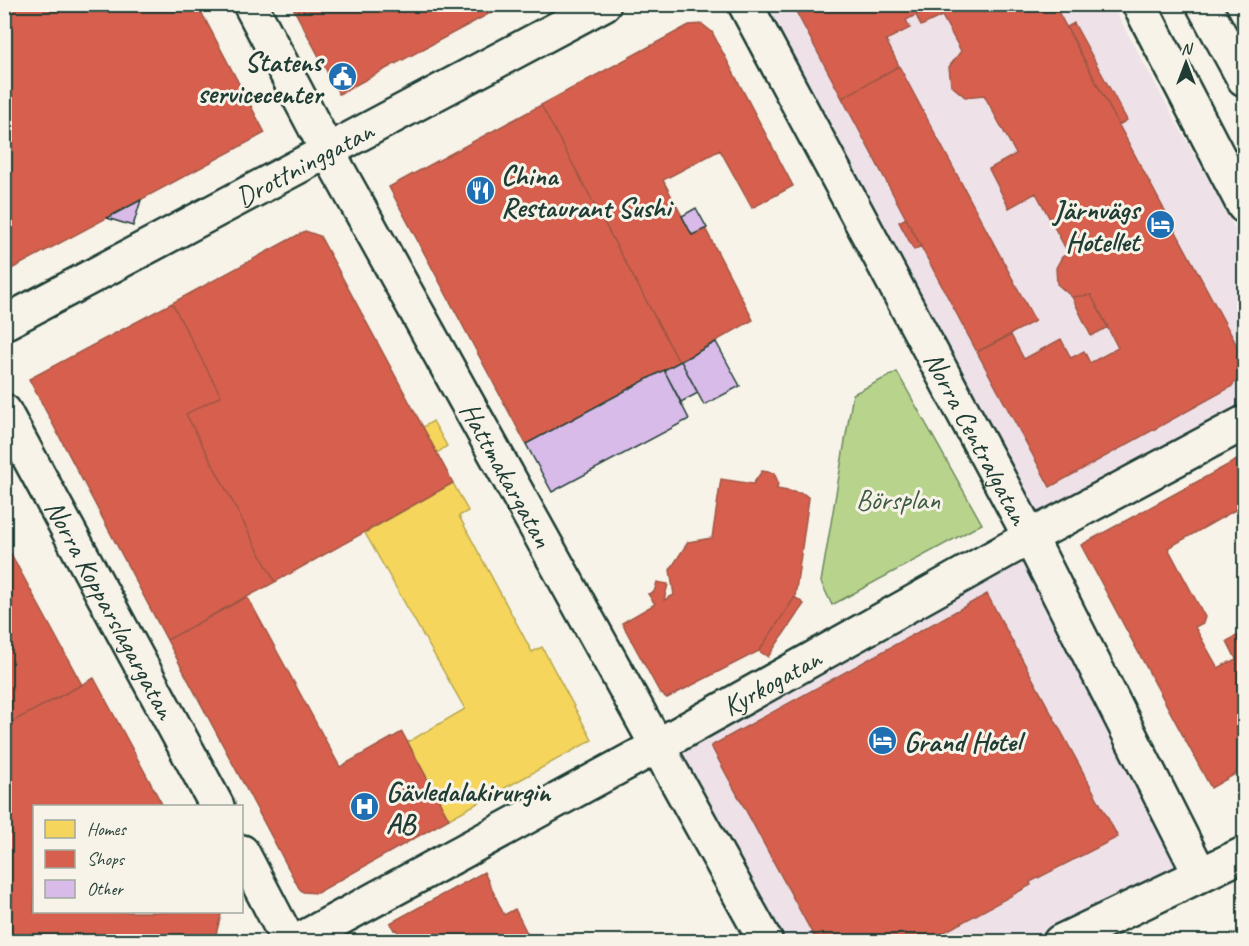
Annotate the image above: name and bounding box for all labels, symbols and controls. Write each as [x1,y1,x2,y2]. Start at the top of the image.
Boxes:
north arrow [1156,33,1216,93]
text: N [1181,39,1194,59]
place label: Statens servicecenter [197,44,325,111]
public building icon: Statens servicecenter [327,61,359,93]
street label: Drottninggatan [229,112,380,214]
place label: China Restaurant Sushi [501,158,674,225]
restaurant icon: China Restaurant Sushi [464,175,496,207]
place label: Järnvägs Hotellet [1052,192,1142,259]
hotel icon: Järnvägs Hotellet [1144,209,1176,241]
street label: Norra Centralgatan [917,345,1038,532]
street label: Hattmakargatan [453,396,561,554]
park label: Börsplan [856,482,941,517]
street label: Norra Kopparslagargatan [38,493,185,726]
street label: Kyrkogatan [716,640,828,723]
place label: Grand Hotel [904,724,1026,759]
hotel icon: Grand Hotel [867,725,899,757]
place label: Gävledalakirurgin AB [386,774,552,841]
hospital icon: Gävledalakirurgin AB [349,791,381,823]
legend [33,805,243,913]
text: Homes [87,818,127,840]
text: Shops [87,848,126,870]
text: Other [87,878,124,900]

